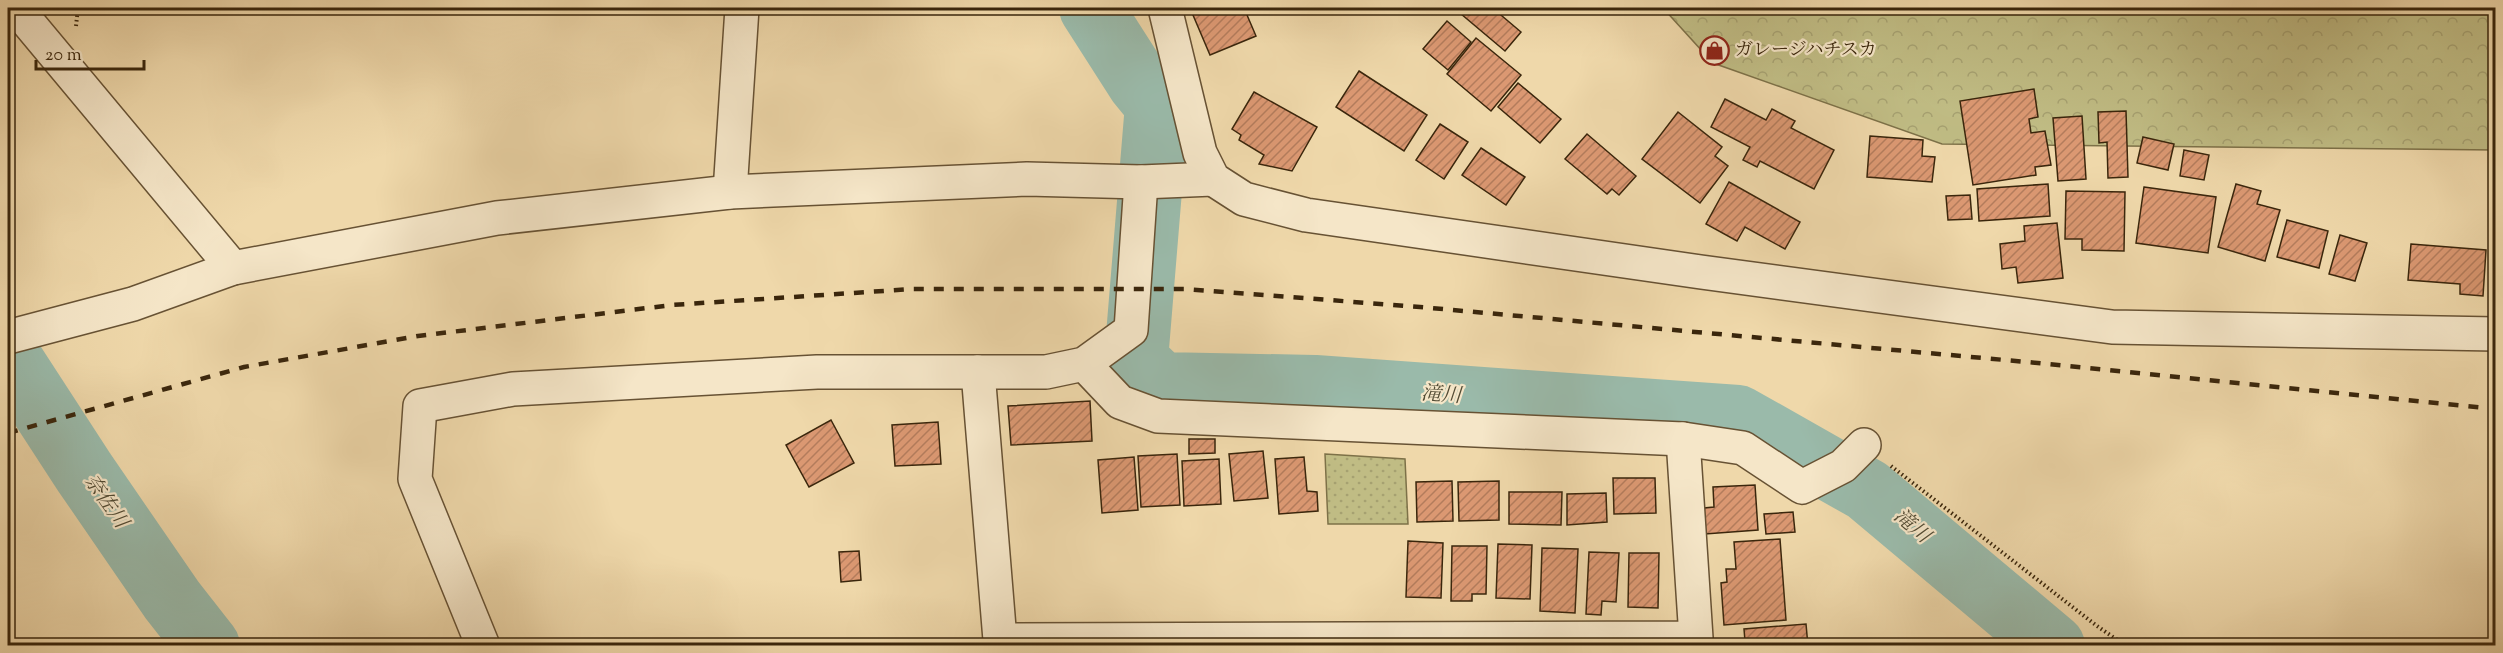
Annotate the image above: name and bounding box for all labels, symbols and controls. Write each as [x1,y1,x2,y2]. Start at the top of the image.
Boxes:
scale bar [36,33,144,71]
shop icon: ガレージハチスカ [1698,35,1730,67]
place label: ガレージハチスカ [1735,38,1877,64]
text: 20 m [45,43,82,69]
water label: 滝川 [1420,380,1464,412]
water label: 奈佐川 [76,469,135,537]
water label: 滝川 [1886,503,1937,552]

